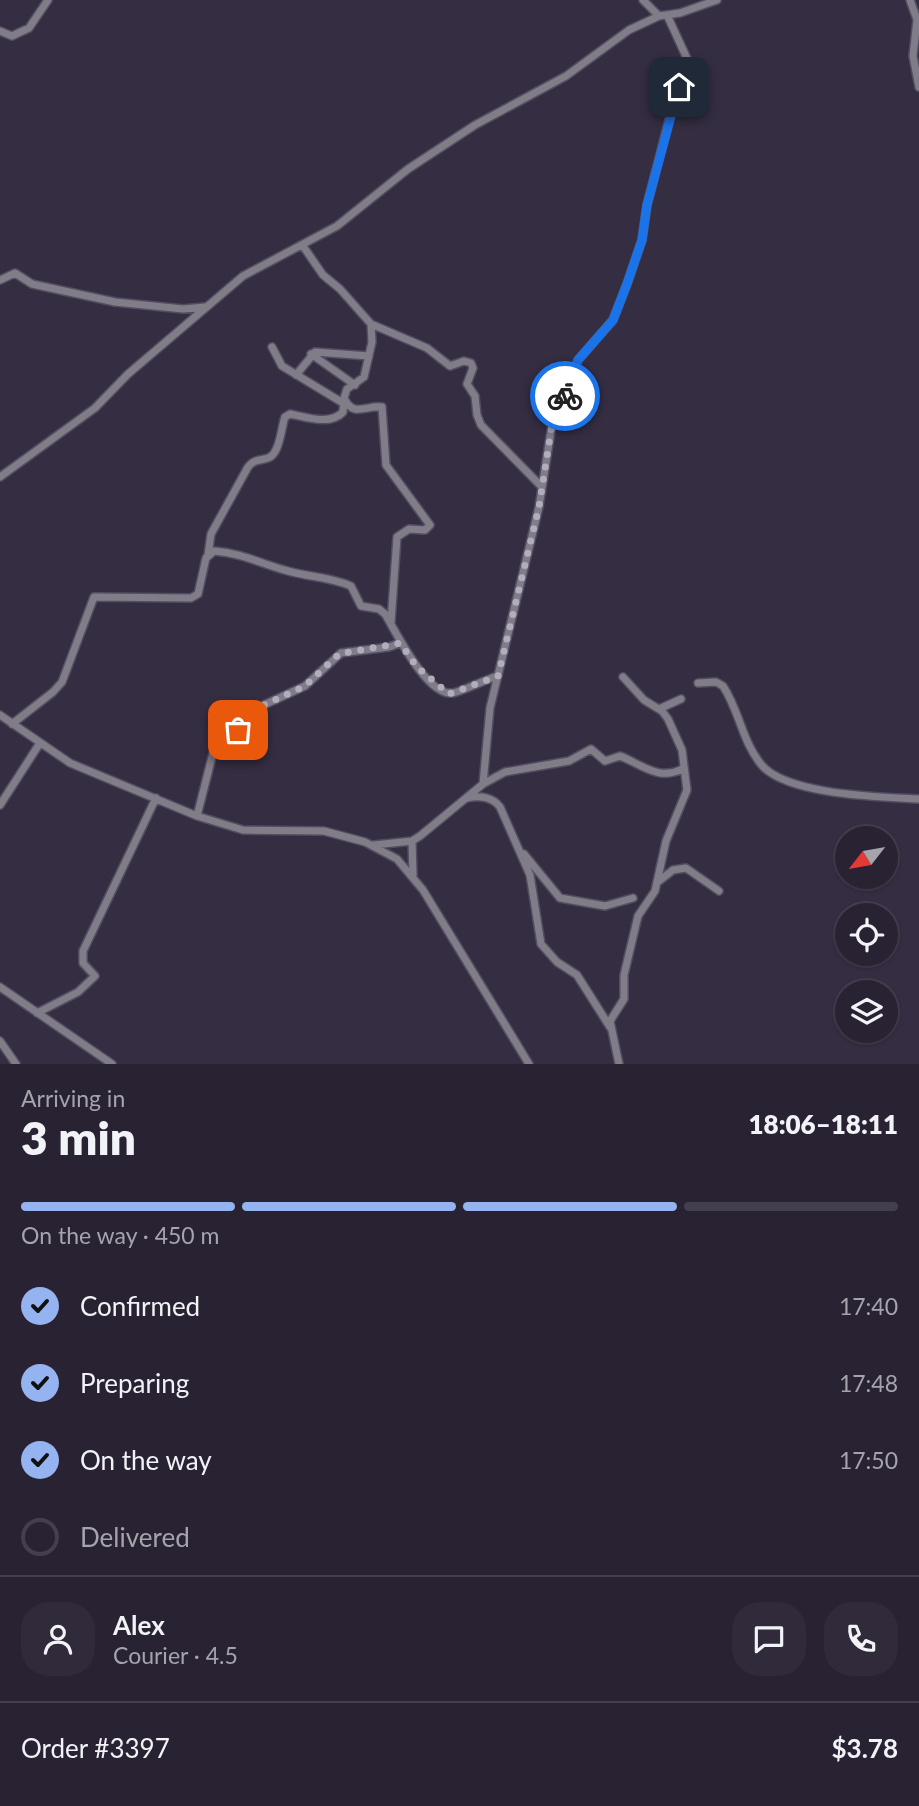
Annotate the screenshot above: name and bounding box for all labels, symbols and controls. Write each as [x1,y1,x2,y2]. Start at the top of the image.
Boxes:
pin [649,57,709,117]
icon: home [660,68,698,106]
courier [530,361,600,431]
icon: bike [546,377,584,415]
pin [208,700,268,760]
icon: bag [219,711,257,749]
north arrow [835,826,898,889]
map controls [835,826,898,1043]
button: locate [835,903,898,966]
button: layers [835,980,898,1043]
text: Arriving in [21,1084,125,1112]
text: 18:06–18:11 [748,1108,898,1140]
text: 3 min [21,1110,136,1165]
text: On the way · 450 m [21,1221,220,1249]
icon: check [21,1287,59,1325]
text: Confirmed [80,1290,200,1322]
text: 17:40 [839,1292,898,1320]
icon: check [21,1364,59,1402]
text: Preparing [80,1367,189,1399]
text: 17:48 [839,1369,898,1397]
icon: check [21,1441,59,1479]
text: On the way [80,1444,212,1476]
text: 17:50 [839,1446,898,1474]
text: Delivered [80,1521,190,1553]
button: person [21,1602,95,1676]
button: chat [732,1602,806,1676]
button: phone [824,1602,898,1676]
text: Alex [113,1609,165,1641]
text: Courier · 4.5 [113,1641,238,1669]
text: Order #3397 [21,1732,170,1764]
text: $3.78 [832,1732,898,1764]

